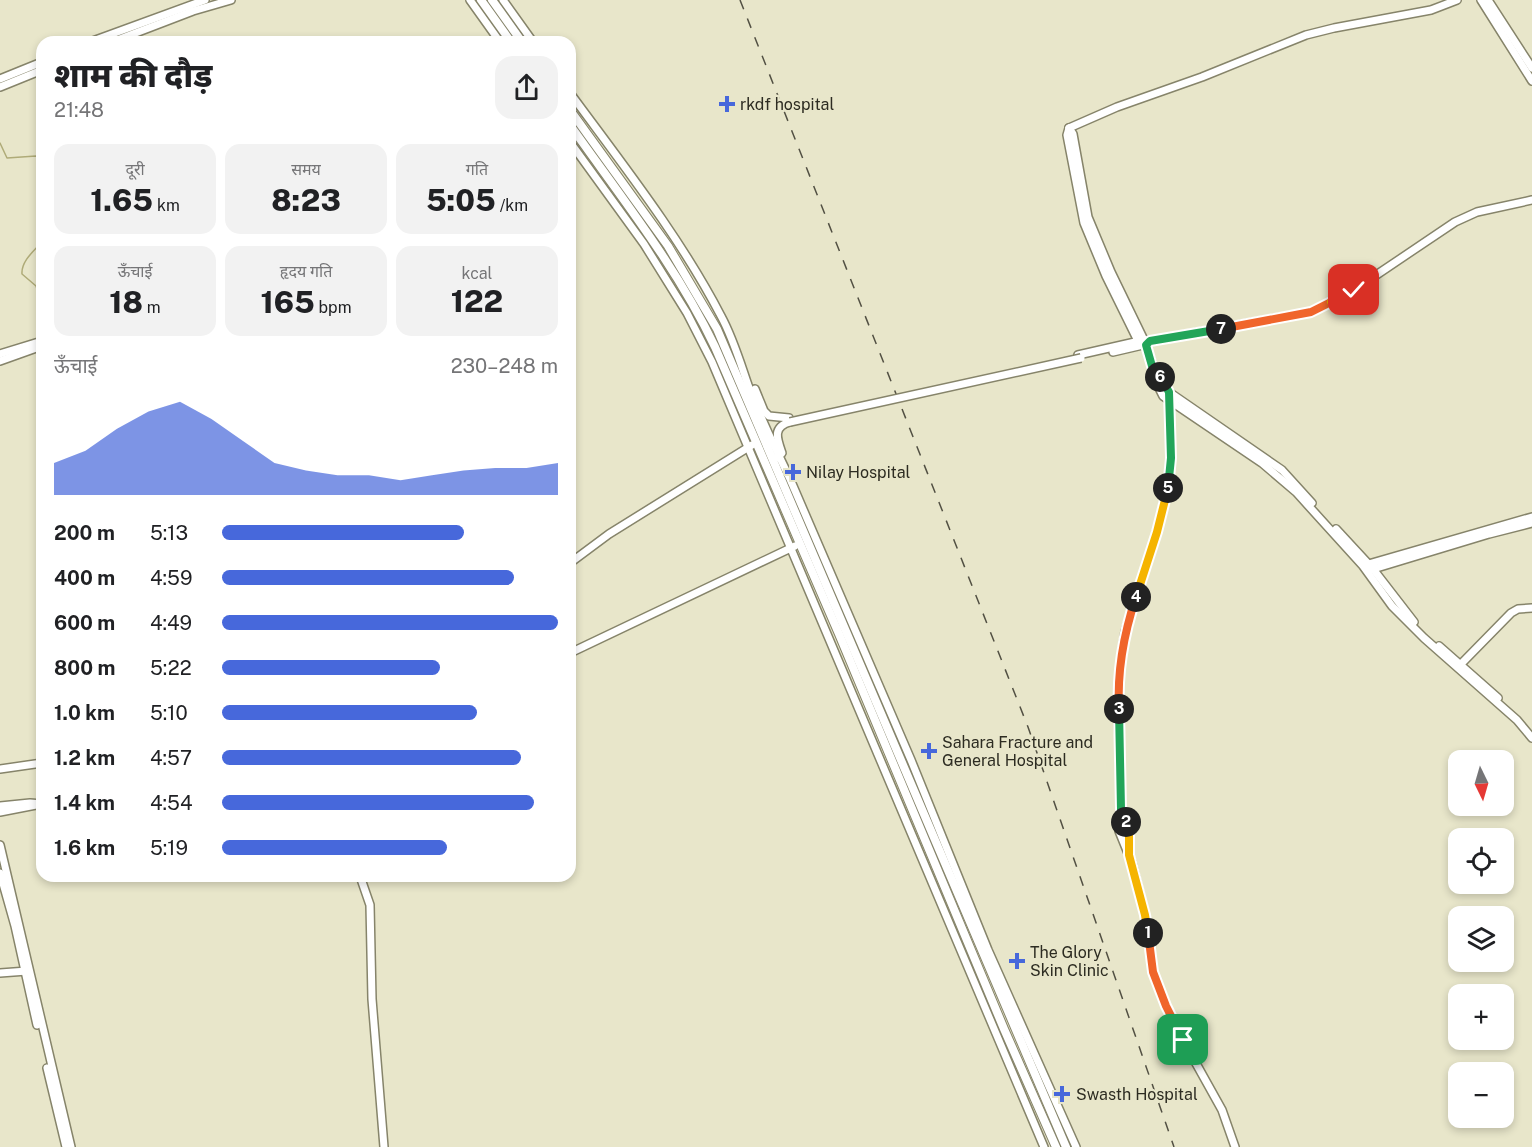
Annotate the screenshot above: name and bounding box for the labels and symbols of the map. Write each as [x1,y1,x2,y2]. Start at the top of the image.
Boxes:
marker: rkdf hospital [718,95,736,113]
place label: rkdf hospital [740,95,834,114]
pin [1328,264,1379,315]
pin: 7 [1206,314,1236,344]
pin: 6 [1145,362,1175,392]
marker: Nilay Hospital [784,463,802,481]
place label: Nilay Hospital [806,463,911,482]
pin: 5 [1153,473,1183,503]
pin: 4 [1121,582,1151,612]
pin: 3 [1104,694,1134,724]
place label: Sahara Fracture and General Hospital [942,733,1093,770]
marker: Sahara Fracture and General Hospital [920,742,938,760]
north arrow [1448,750,1514,816]
pin: 2 [1111,807,1141,837]
pin: 1 [1133,918,1163,948]
place label: The Glory Skin Clinic [1030,943,1109,980]
marker: The Glory Skin Clinic [1008,952,1026,970]
pin [1157,1014,1208,1065]
marker: Swasth Hospital [1053,1085,1071,1103]
place label: Swasth Hospital [1076,1085,1198,1104]

